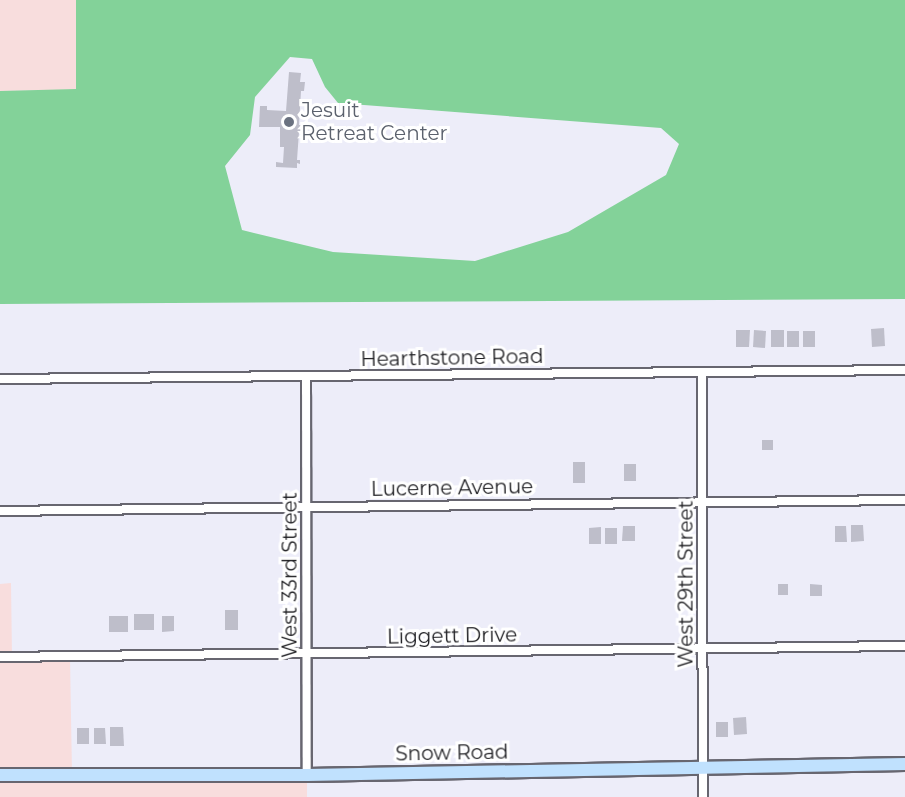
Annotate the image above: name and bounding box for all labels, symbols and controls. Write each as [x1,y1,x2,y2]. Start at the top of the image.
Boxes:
place label: Jesuit Retreat Center [301,98,448,145]
marker: Jesuit Retreat Center [282,115,296,129]
street label: Hearthstone Road [360,344,544,372]
street label: Lucerne Avenue [371,475,533,501]
street label: West 33rd Street [278,492,302,658]
street label: West 29th Street [674,500,698,668]
street label: Liggett Drive [387,623,517,649]
street label: Snow Road [395,740,509,766]

